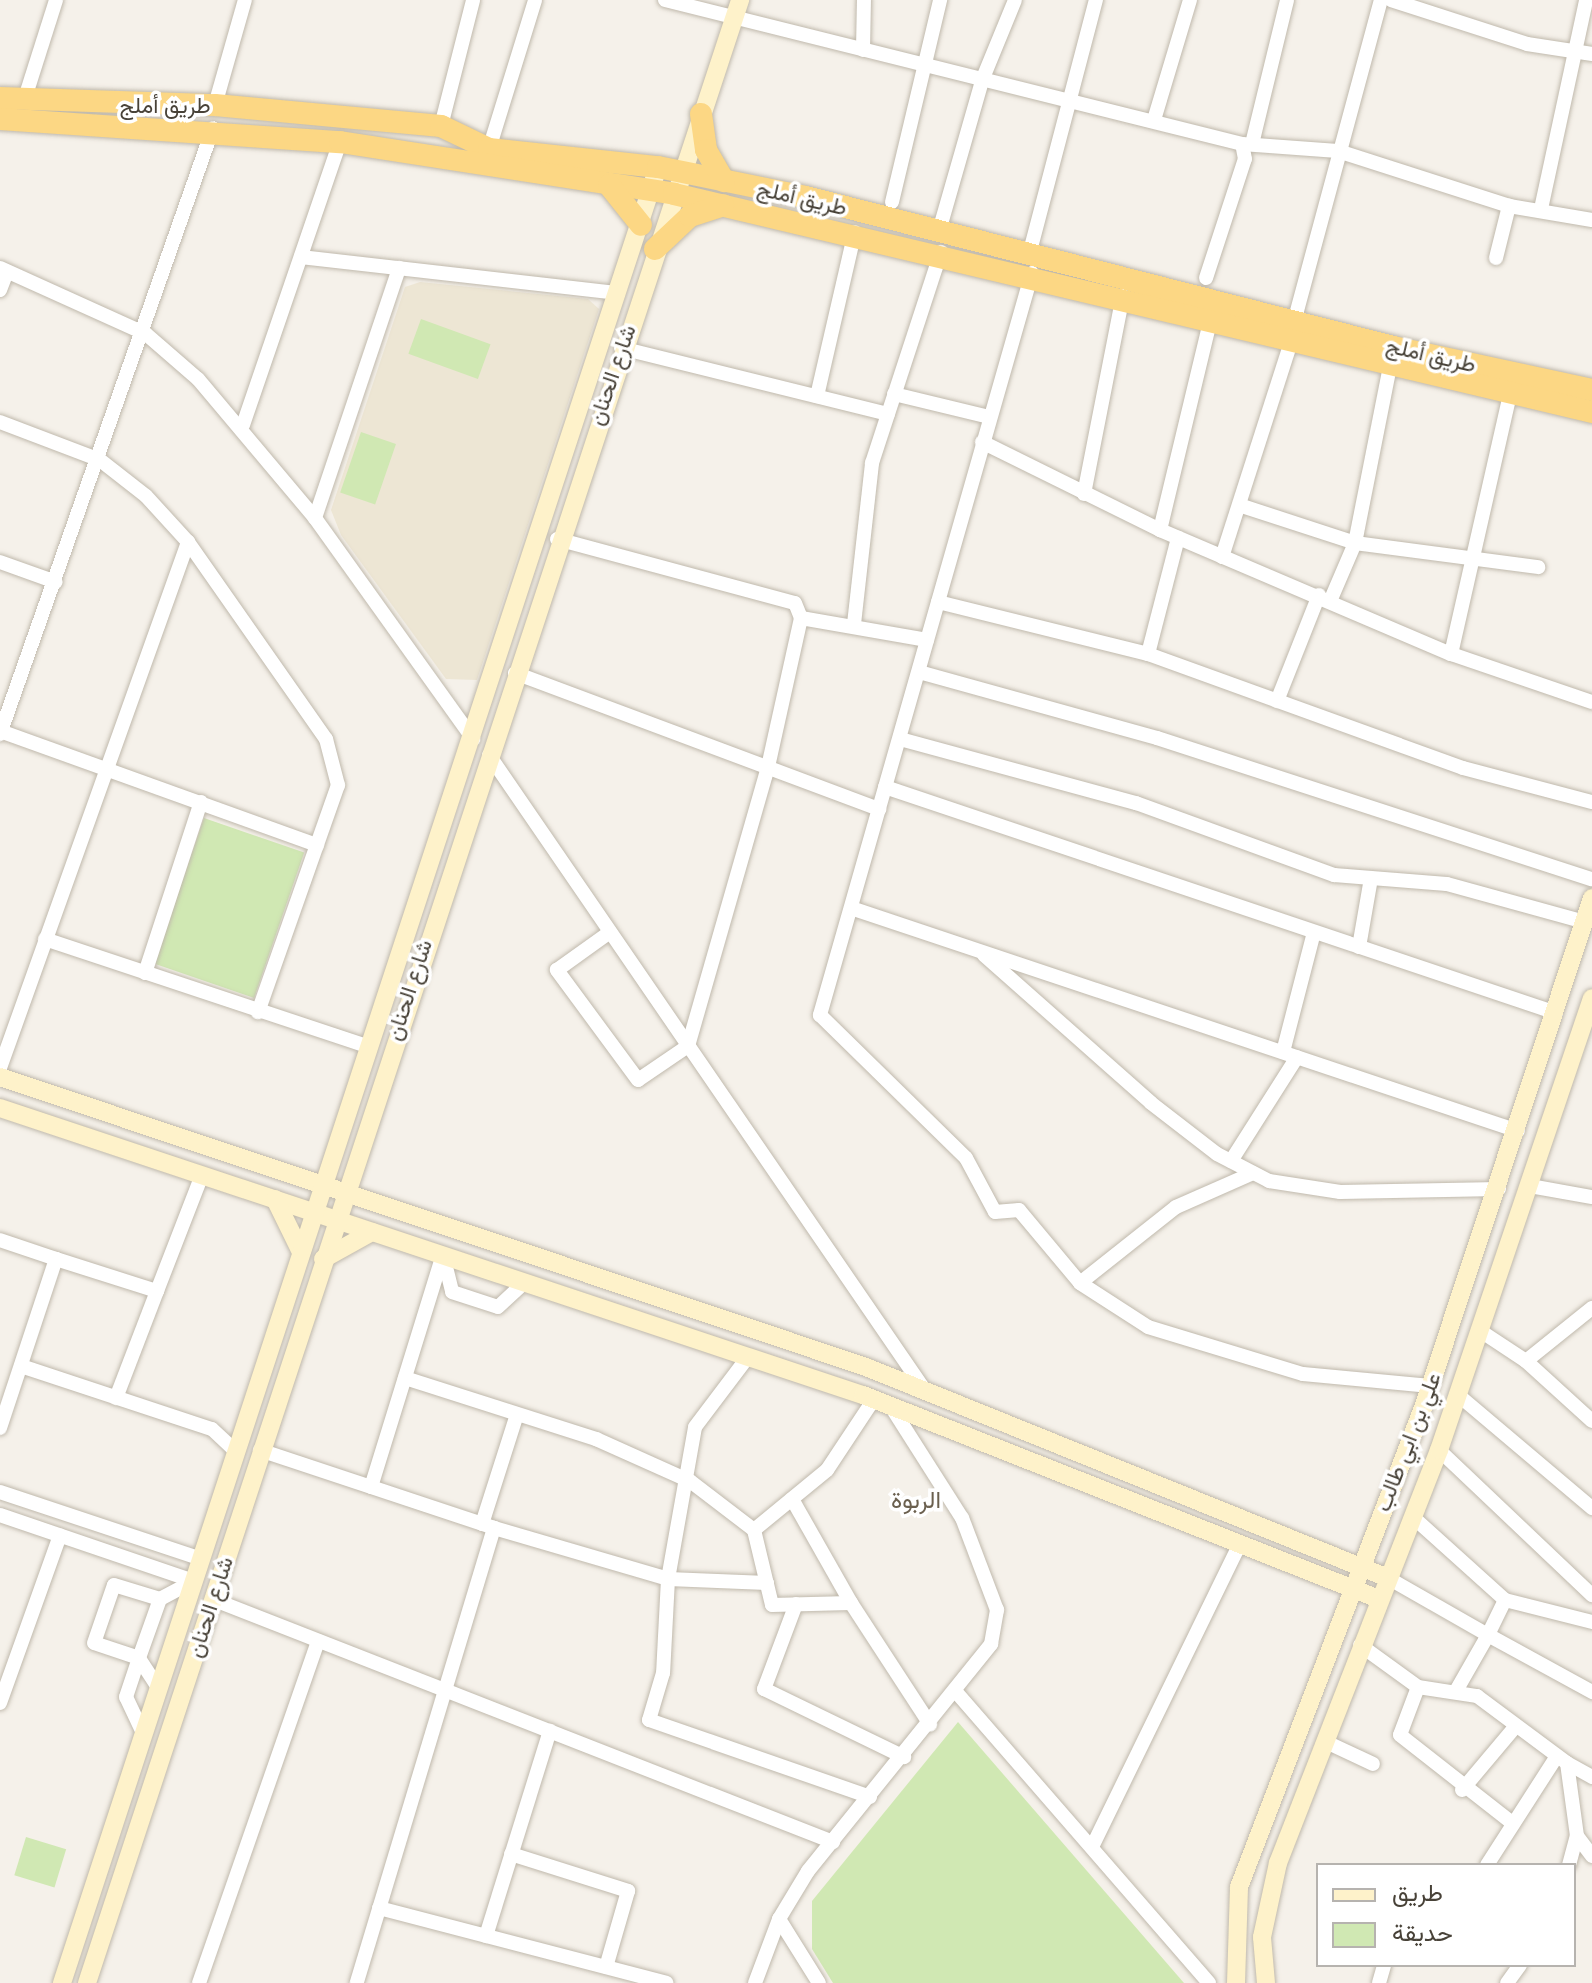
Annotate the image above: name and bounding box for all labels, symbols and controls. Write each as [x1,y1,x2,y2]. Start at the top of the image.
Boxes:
street label: طريق أملج [119,93,211,119]
street label: طريق أملج [755,175,849,221]
street label: شارع الحنان [583,321,641,429]
street label: طريق أملج [1384,332,1478,378]
street label: شارع الحنان [380,936,438,1044]
street label: علي بن ابي طالب [1369,1369,1447,1515]
district label: الربوة [891,1486,941,1514]
street label: شارع الحنان [181,1553,239,1661]
legend [1316,1863,1576,1967]
text: طريق [1392,1878,1443,1907]
text: حديقة [1392,1918,1453,1947]

